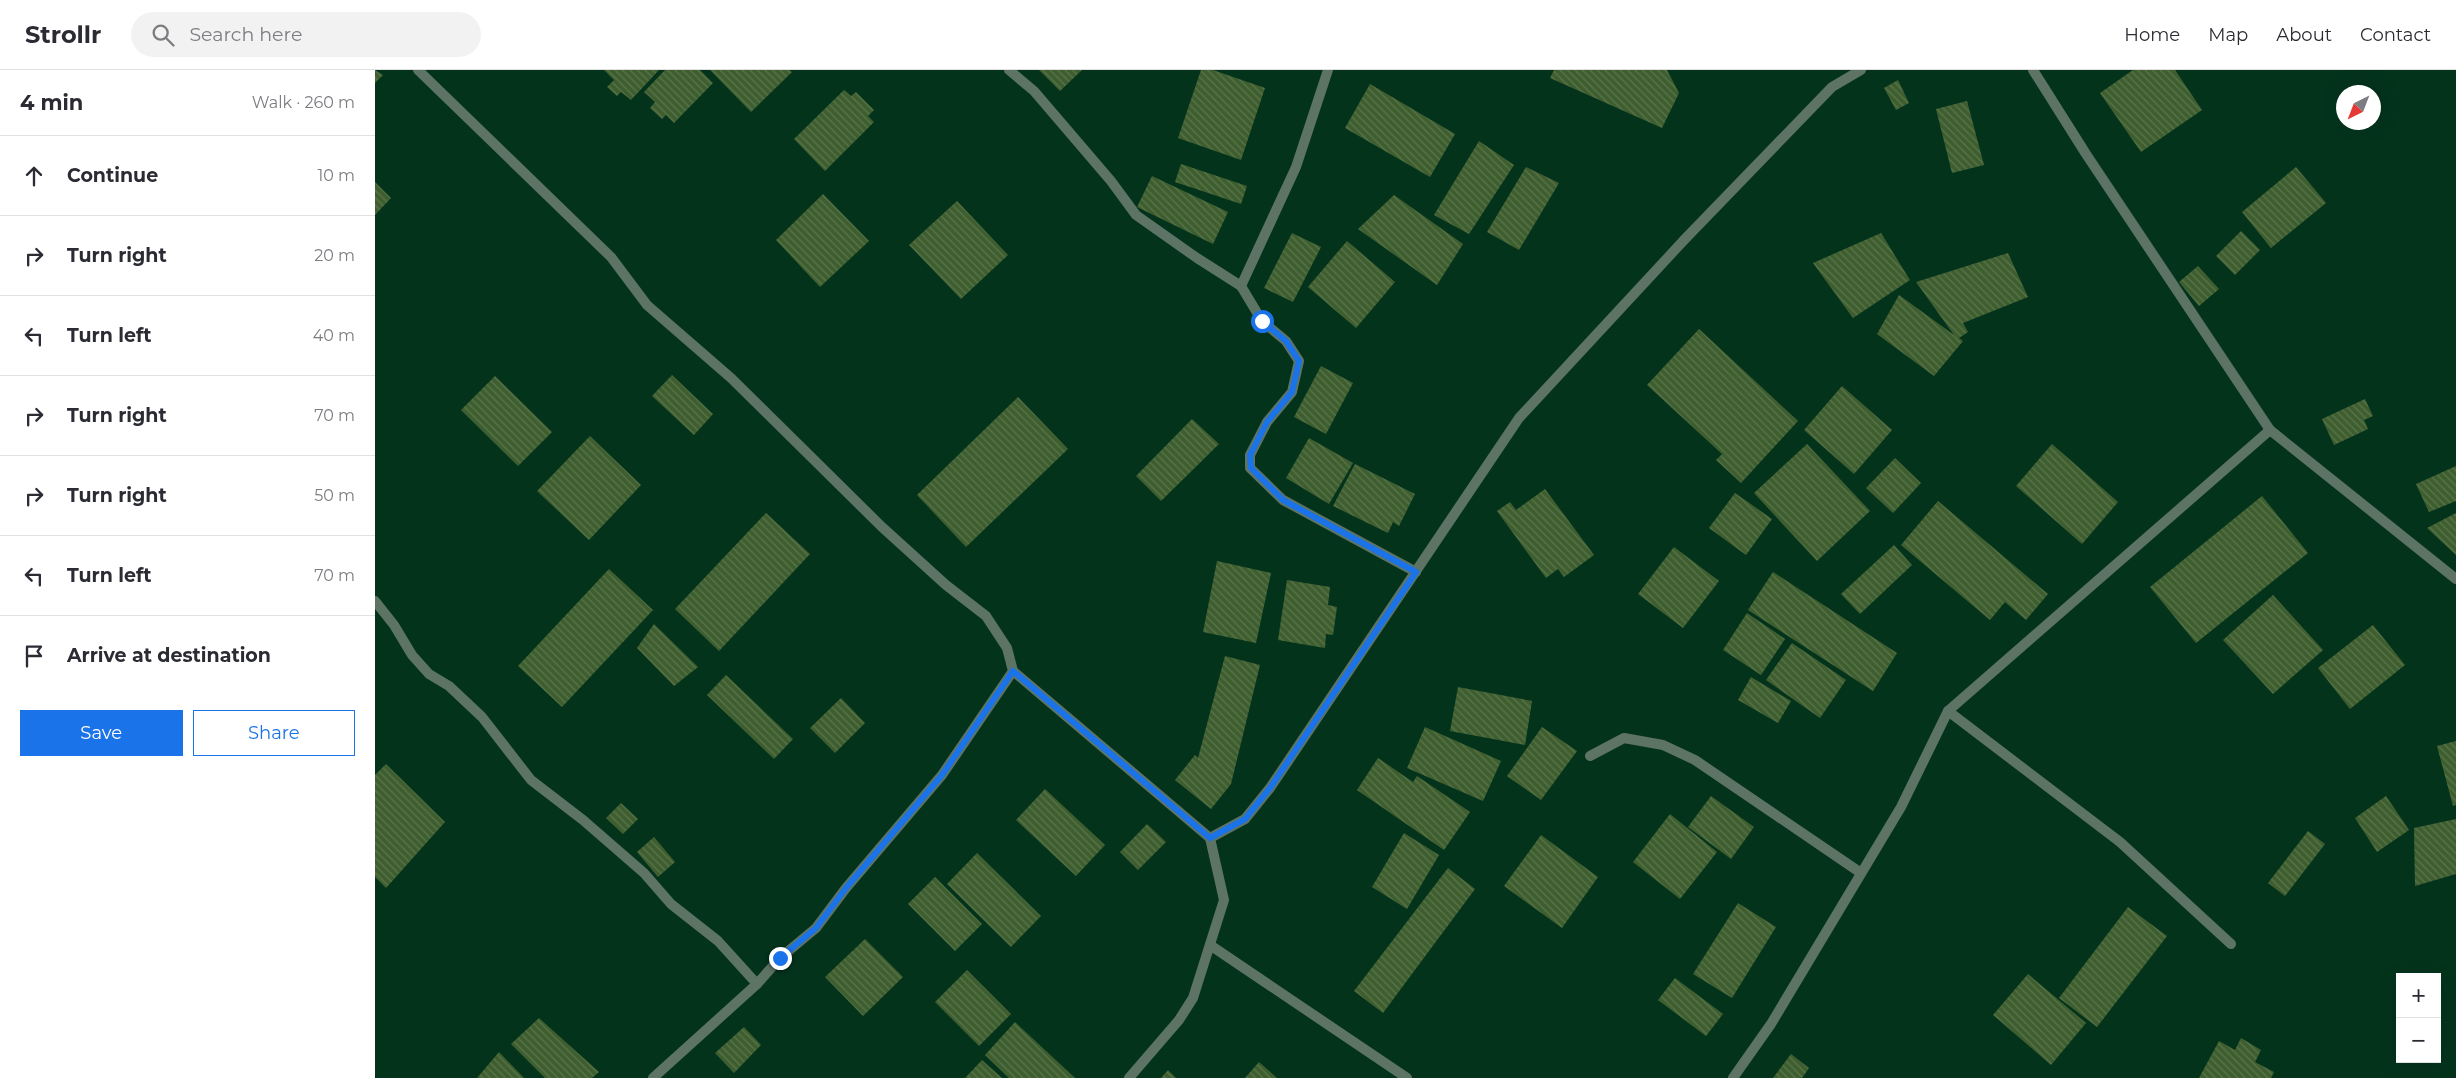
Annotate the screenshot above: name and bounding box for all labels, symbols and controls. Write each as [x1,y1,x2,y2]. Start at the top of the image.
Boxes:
search box [131,12,481,57]
text: Strollr [25,20,101,49]
icon: search [149,21,177,49]
text: Search here [189,23,302,46]
text: Home [2124,24,2180,46]
text: Map [2208,24,2248,46]
text: About [2276,24,2332,46]
text: Contact [2360,24,2431,46]
north arrow [2336,85,2381,130]
text: 4 min [20,90,83,115]
text: Walk · 260 m [252,93,355,112]
icon: ahead [20,162,48,190]
text: Continue [67,164,158,187]
text: 10 m [317,166,355,185]
icon: right [20,242,48,270]
text: Turn right [67,244,167,267]
text: 20 m [314,246,355,265]
route start [1251,310,1274,333]
icon: left [20,322,48,350]
text: Turn left [67,324,152,347]
text: 40 m [313,326,355,345]
icon: right [20,402,48,430]
text: Turn right [67,404,167,427]
text: 70 m [314,406,355,425]
icon: right [20,482,48,510]
text: Turn right [67,484,167,507]
text: 50 m [314,486,355,505]
icon: left [20,562,48,590]
text: Turn left [67,564,152,587]
text: 70 m [314,566,355,585]
icon: arrive [20,642,48,670]
text: Arrive at destination [67,644,271,667]
button: Save [20,710,183,756]
button: Share [193,710,355,756]
route end [769,947,792,970]
map controls [2396,973,2441,1063]
button: + [2396,973,2441,1018]
button: − [2396,1018,2441,1063]

